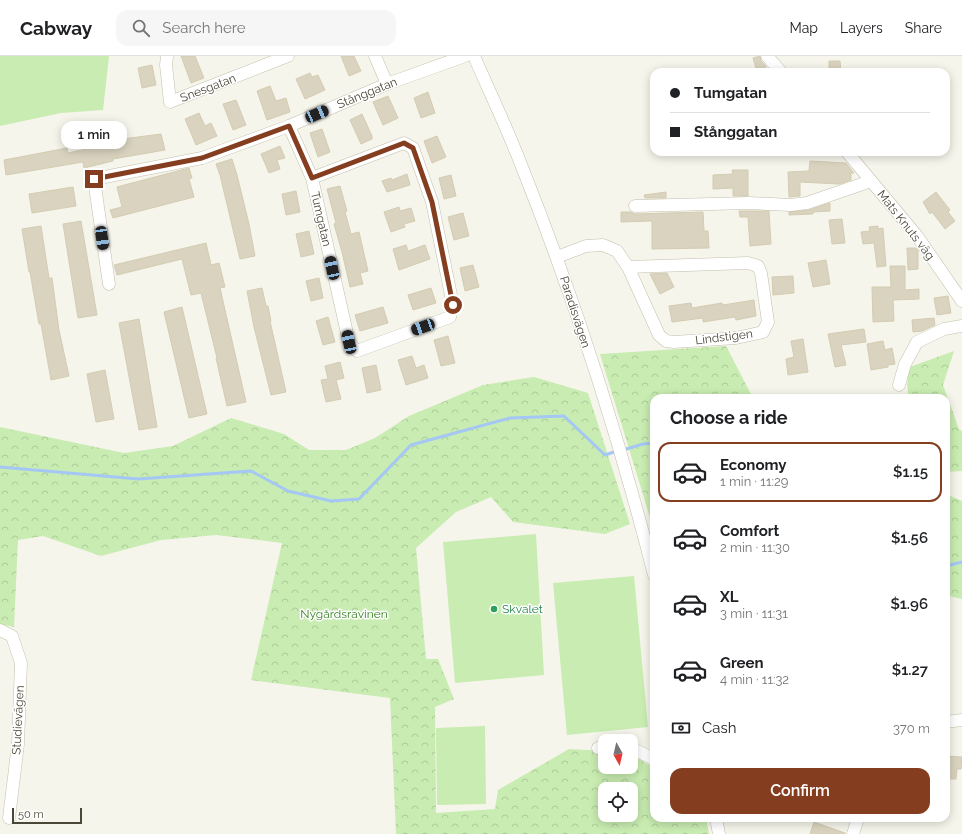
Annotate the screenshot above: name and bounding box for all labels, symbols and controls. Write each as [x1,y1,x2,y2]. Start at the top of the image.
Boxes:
search box [116,10,396,46]
text: Cabway [20,17,92,39]
icon: search [130,17,152,39]
text: Search here [162,19,246,37]
text: Map [790,20,818,36]
text: Layers [840,20,883,36]
text: Share [905,20,942,36]
street label: Snesgatan [178,71,238,105]
street label: Stånggatan [335,75,399,111]
text: Tumgatan [694,84,767,102]
car [304,104,330,124]
callout: 1 min [61,121,127,149]
text: Stånggatan [694,123,777,141]
text: 1 min [78,127,110,142]
route end [85,170,103,188]
street label: Mats Knuts väg [874,187,938,263]
street label: Tumgatan [308,190,334,248]
car [94,225,110,251]
car [324,255,340,281]
street label: Paradisvägen [557,274,593,350]
route start [444,296,462,314]
car [410,317,436,337]
street label: Lindstigen [694,327,754,347]
car [341,329,357,355]
text: Choose a ride [670,407,788,428]
icon: car [672,454,708,490]
text: Economy [720,456,787,474]
text: $1.15 [893,463,928,481]
text: 1 min · 11:29 [720,474,788,489]
icon: car [672,520,708,556]
text: Comfort [720,522,779,540]
text: $1.56 [891,529,928,547]
text: 2 min · 11:30 [720,540,790,555]
icon: car [672,586,708,622]
text: XL [720,588,738,606]
text: $1.96 [890,595,928,613]
place label: Skvalet [502,602,543,616]
marker: Skvalet [489,604,499,614]
text: 3 min · 11:31 [720,606,788,621]
park label: Nygårdsravinen [300,607,388,621]
icon: car [672,652,708,688]
text: Green [720,654,764,672]
text: $1.27 [892,661,928,679]
text: 4 min · 11:32 [720,672,789,687]
street label: Studievägen [9,685,27,755]
icon: cash [670,717,692,739]
text: Cash [702,719,736,737]
text: 370 m [893,721,930,736]
north arrow [598,734,638,774]
map controls [598,734,638,822]
button: Confirm [670,768,930,814]
button: locate [598,782,638,822]
scale bar [12,806,82,825]
text: 50 m [18,808,44,821]

